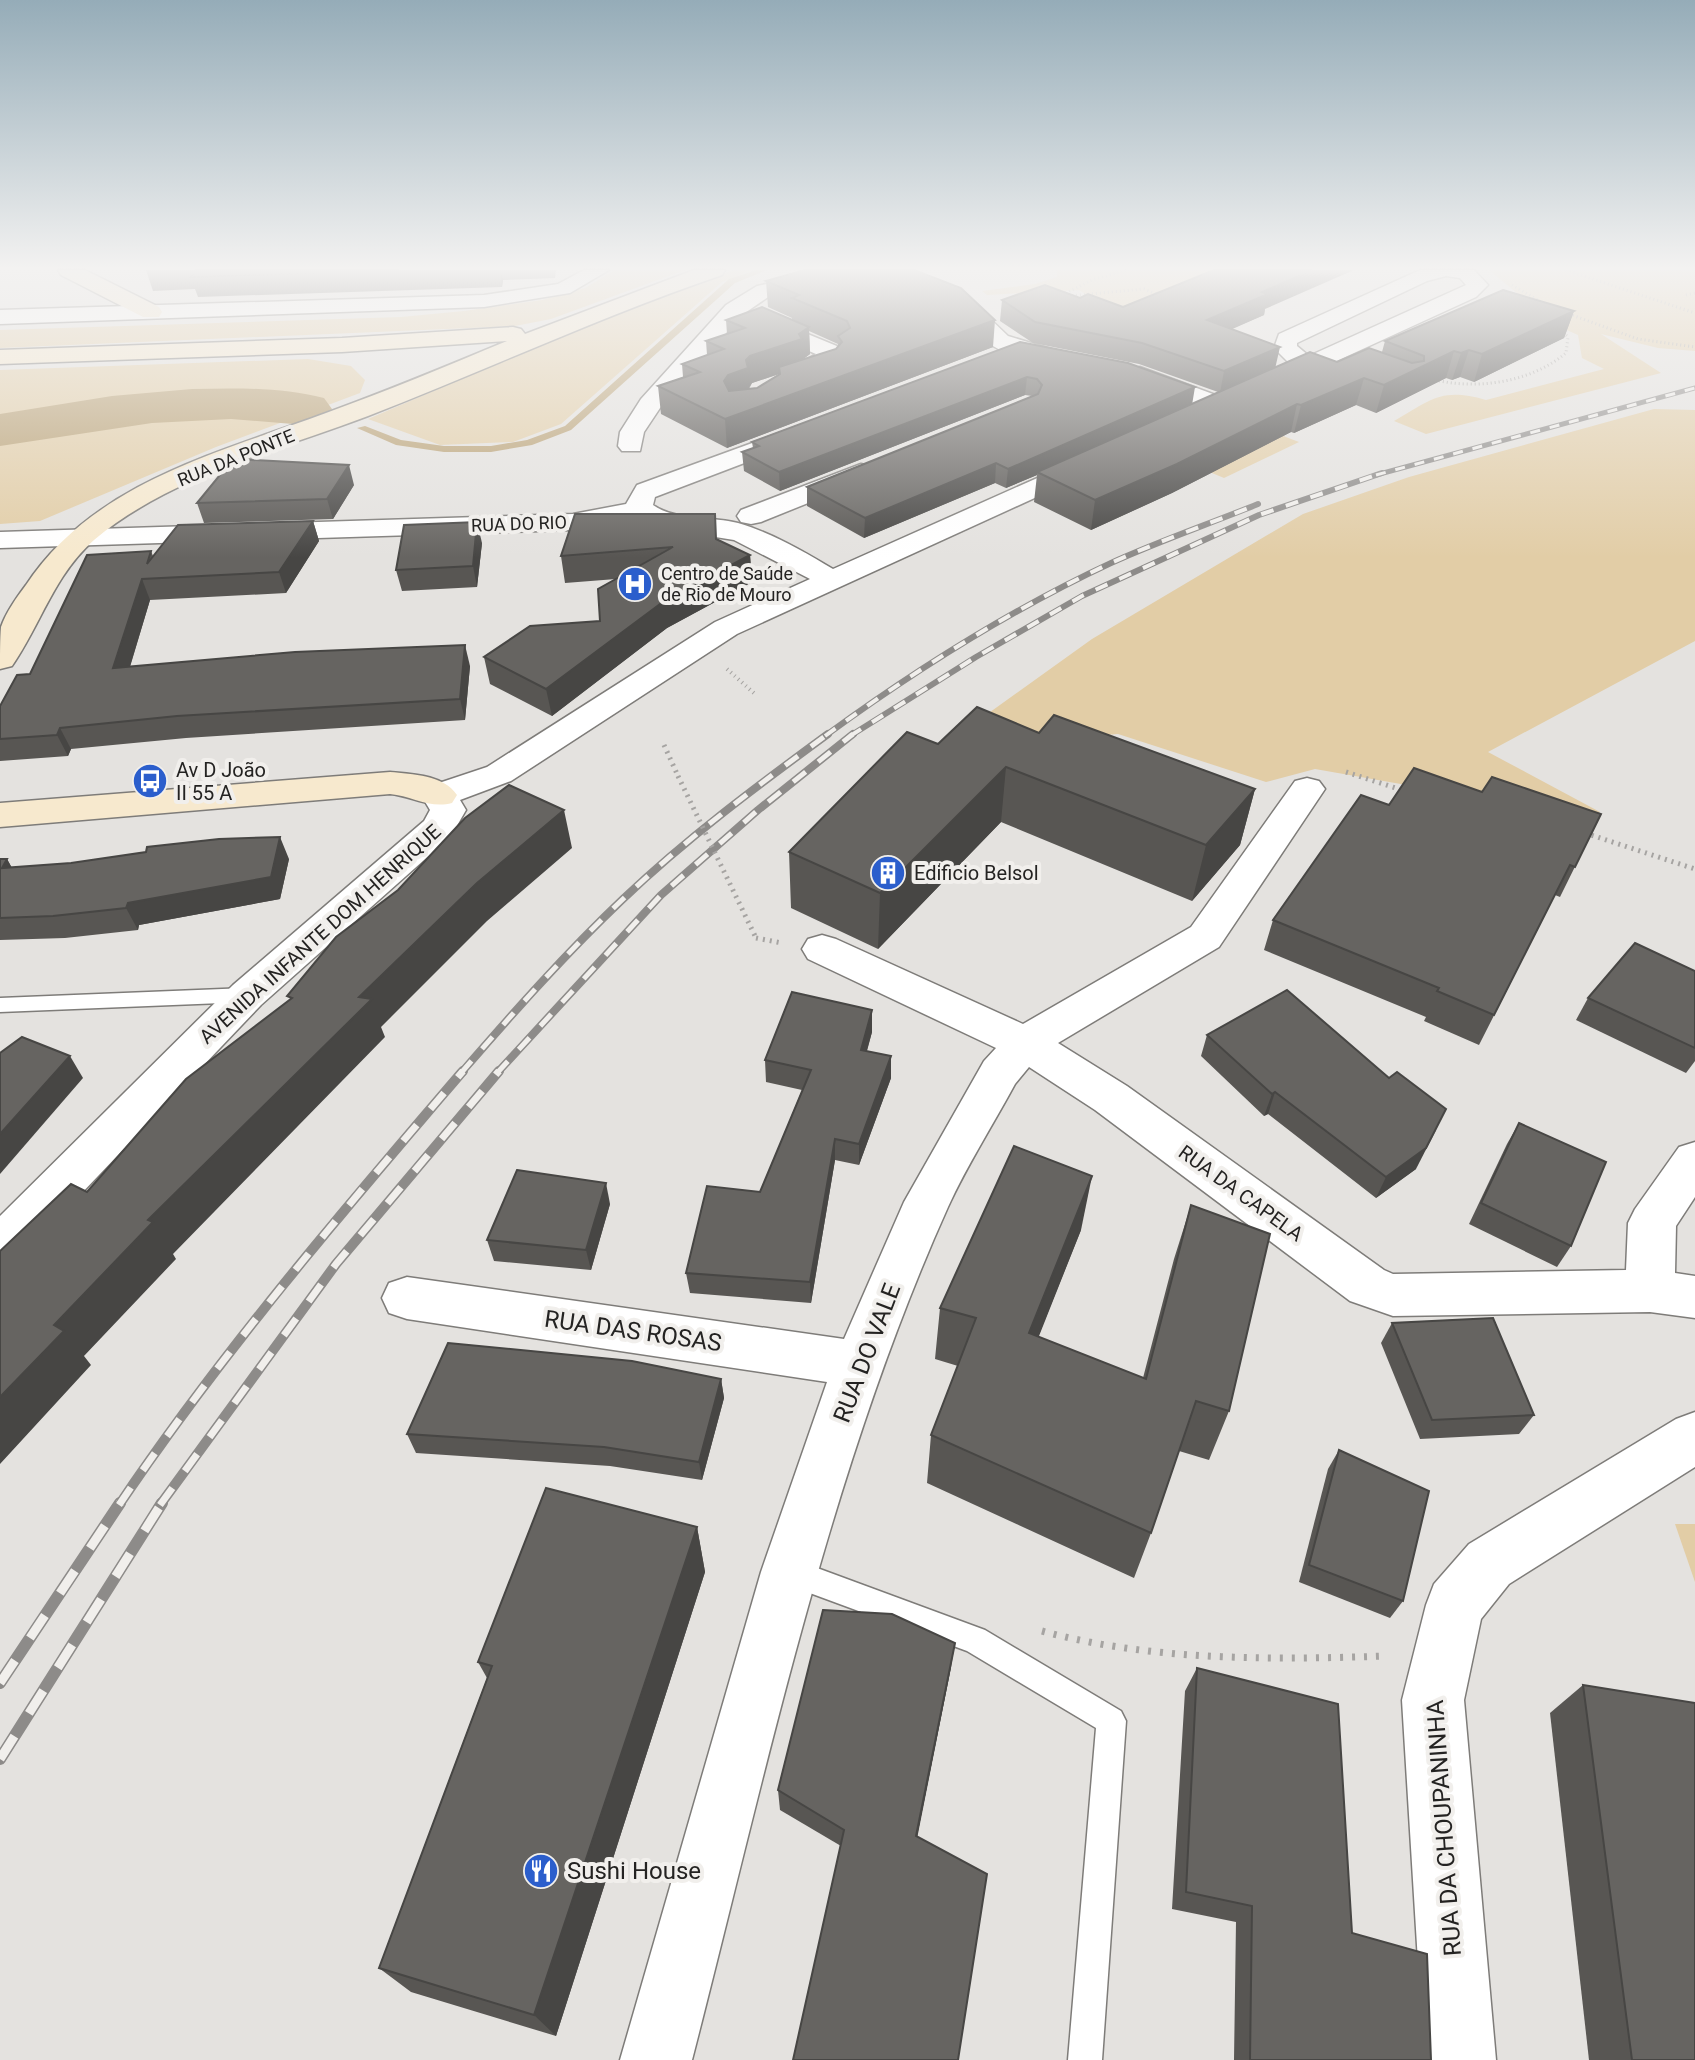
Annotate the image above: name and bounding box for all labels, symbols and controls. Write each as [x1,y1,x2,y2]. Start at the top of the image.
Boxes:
street label: RUA DA PONTE [174,425,297,490]
street label: RUA DO RIO [471,511,567,536]
place label: Centro de Saúde de Rio de Mouro [661,563,793,605]
hospital icon: Centro de Saúde de Rio de Mouro [616,565,654,603]
place label: Av D João II 55 A [176,758,266,805]
bus stop icon: Av D João II 55 A [131,762,169,800]
street label: AVENIDA INFANTE DOM HENRIQUE [194,819,446,1049]
building icon: Edificio Belsol [869,854,907,892]
place label: Edificio Belsol [914,861,1039,885]
street label: RUA DA CAPELA [1174,1140,1308,1246]
street label: RUA DO VALE [828,1280,906,1426]
street label: RUA DAS ROSAS [543,1305,723,1357]
street label: RUA DA CHOUPANINHA [1421,1699,1467,1957]
restaurant icon: Sushi House [522,1852,560,1890]
place label: Sushi House [567,1857,701,1885]

